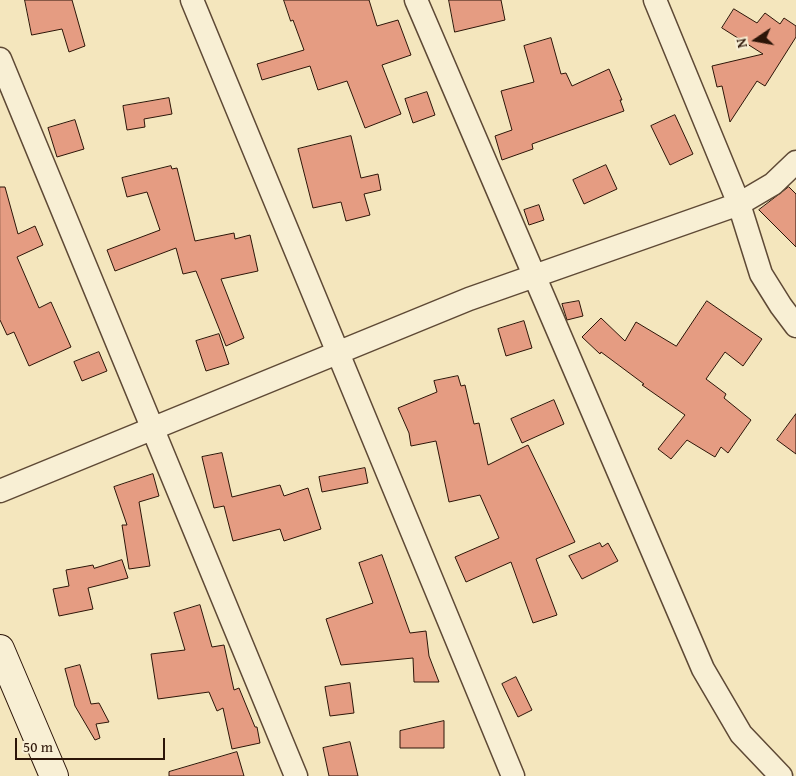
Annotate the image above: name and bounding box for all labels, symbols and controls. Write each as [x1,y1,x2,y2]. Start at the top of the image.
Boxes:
north arrow [731,15,781,65]
text: N [731,36,752,50]
scale bar [18,728,168,760]
text: 50 m [23,736,53,757]

